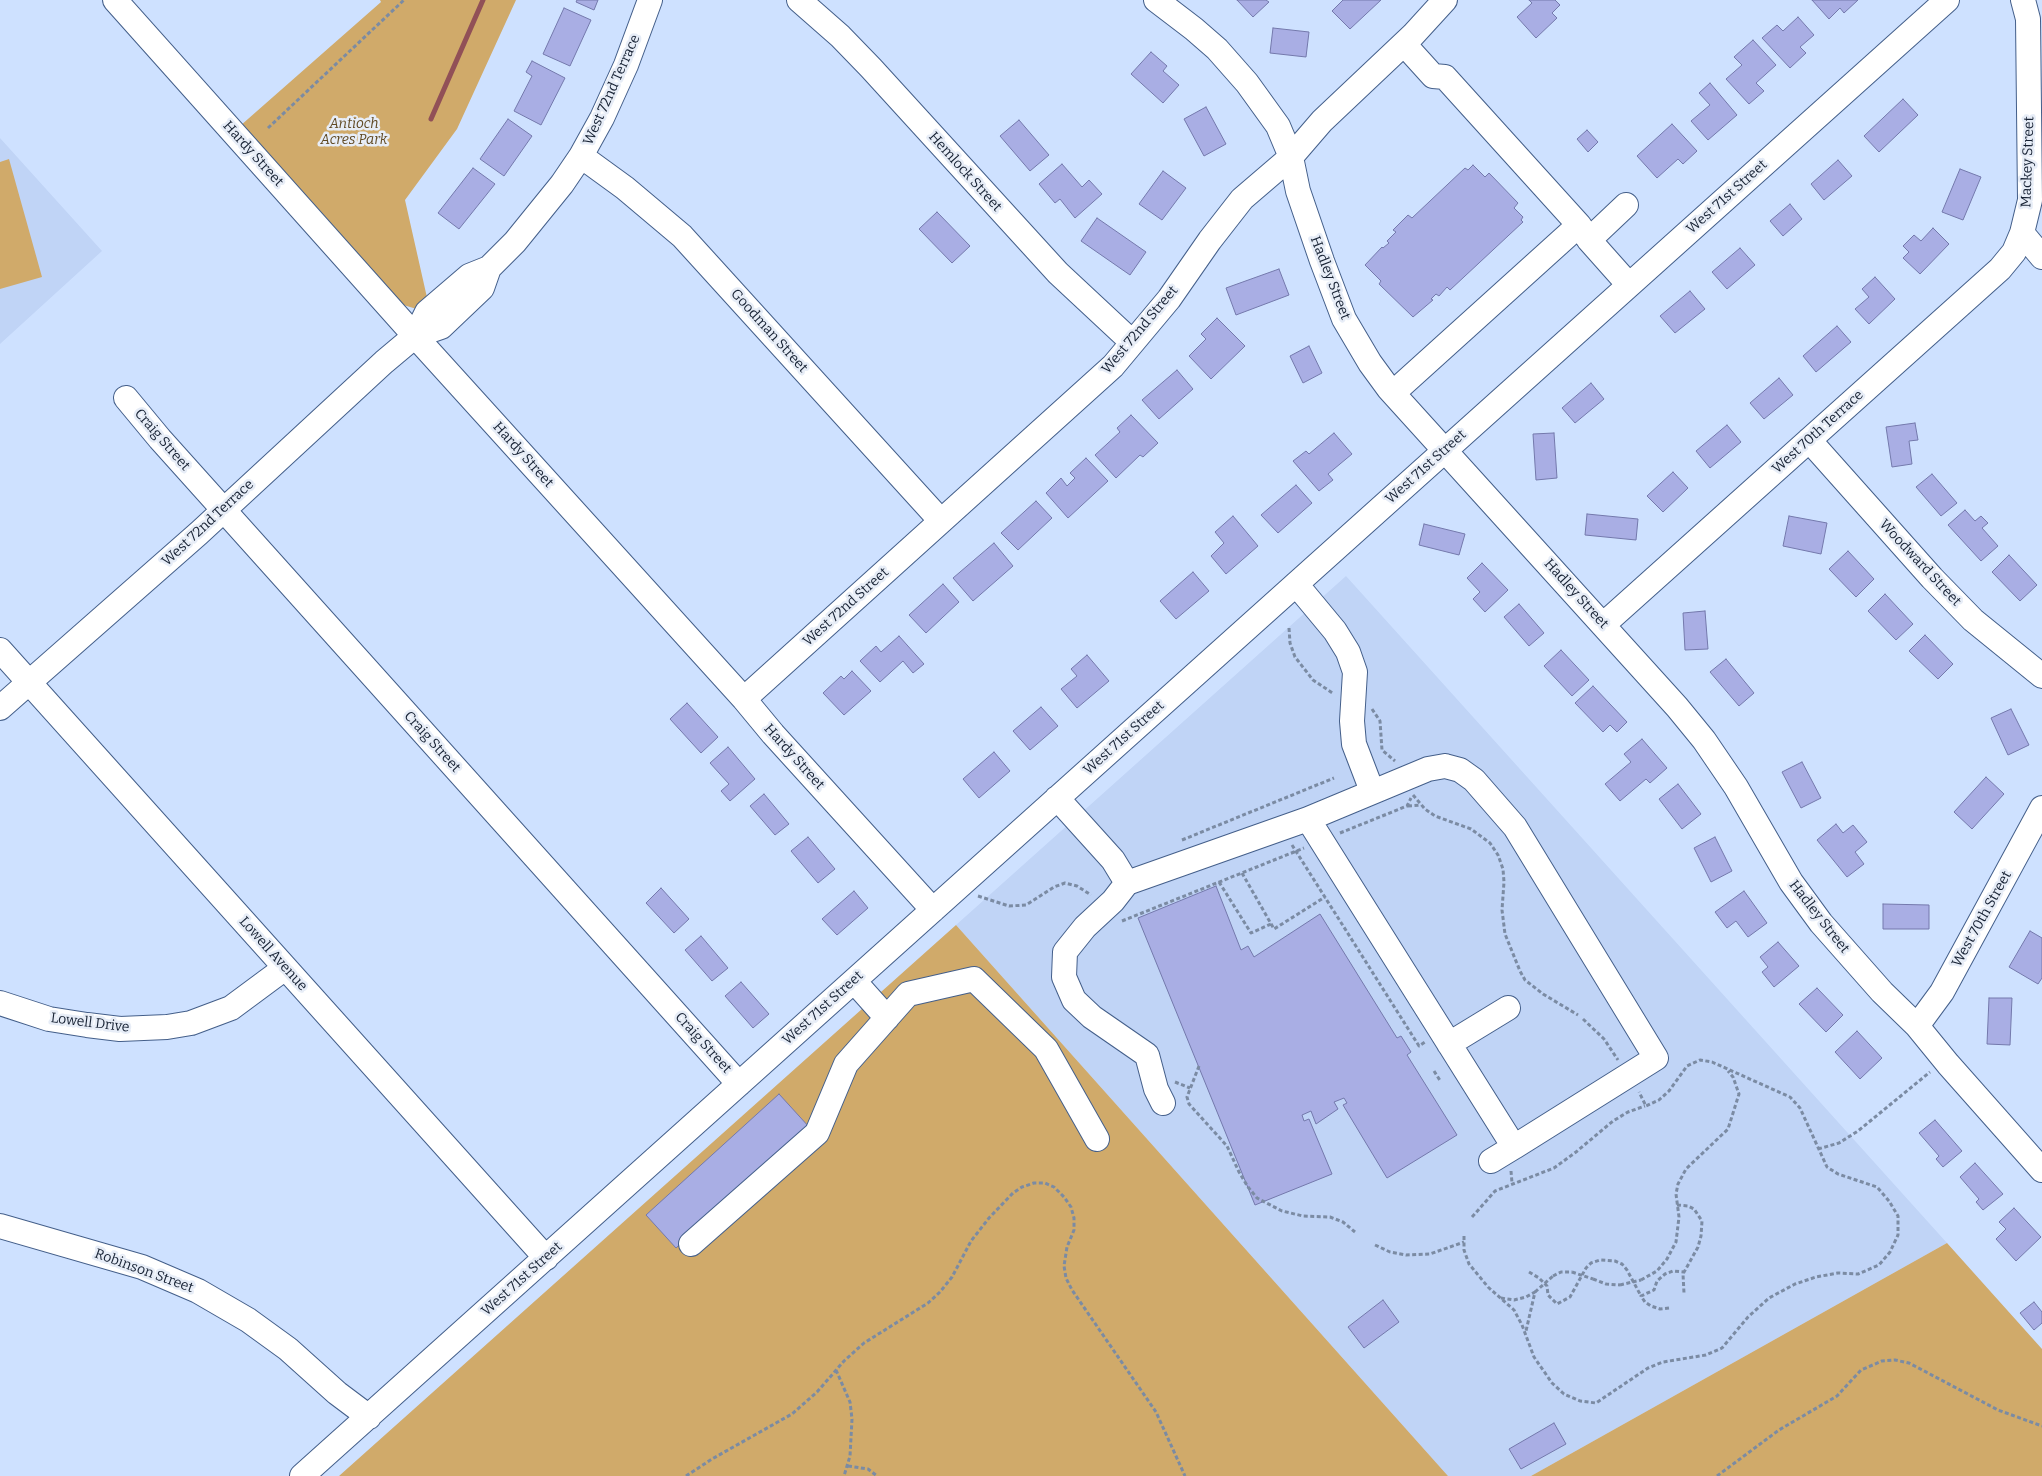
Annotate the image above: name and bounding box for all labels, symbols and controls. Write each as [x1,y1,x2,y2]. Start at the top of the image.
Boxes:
street label: West 72nd Terrace [580,32,644,148]
park label: Antioch Acres Park [321,116,387,148]
street label: Mackey Street [2018,116,2038,208]
street label: Hardy Street [219,118,287,190]
street label: Hemlock Street [925,129,1005,215]
street label: West 71st Street [1683,156,1771,238]
street label: Hadley Street [1306,234,1354,322]
street label: West 72nd Street [1098,283,1182,377]
street label: Goodman Street [727,286,811,376]
street label: West 70th Terrace [1769,387,1867,477]
street label: Craig Street [131,406,193,474]
street label: Hardy Street [489,419,557,491]
street label: West 71st Street [1382,426,1470,508]
street label: West 72nd Terrace [159,476,257,570]
street label: Woodward Street [1875,516,1965,610]
street label: Hadley Street [1540,556,1612,632]
street label: West 72nd Street [800,564,892,650]
street label: West 71st Street [1080,697,1168,779]
street label: Craig Street [400,708,464,776]
street label: Hardy Street [760,721,828,793]
street label: West 70th Street [1949,868,2015,970]
street label: Hadley Street [1785,877,1853,957]
street label: Lowell Avenue [235,913,311,995]
street label: West 71st Street [779,967,867,1049]
street label: Craig Street [671,1009,735,1077]
street label: Lowell Drive [50,1010,130,1036]
street label: West 71st Street [478,1238,566,1320]
street label: Robinson Street [92,1245,196,1297]

